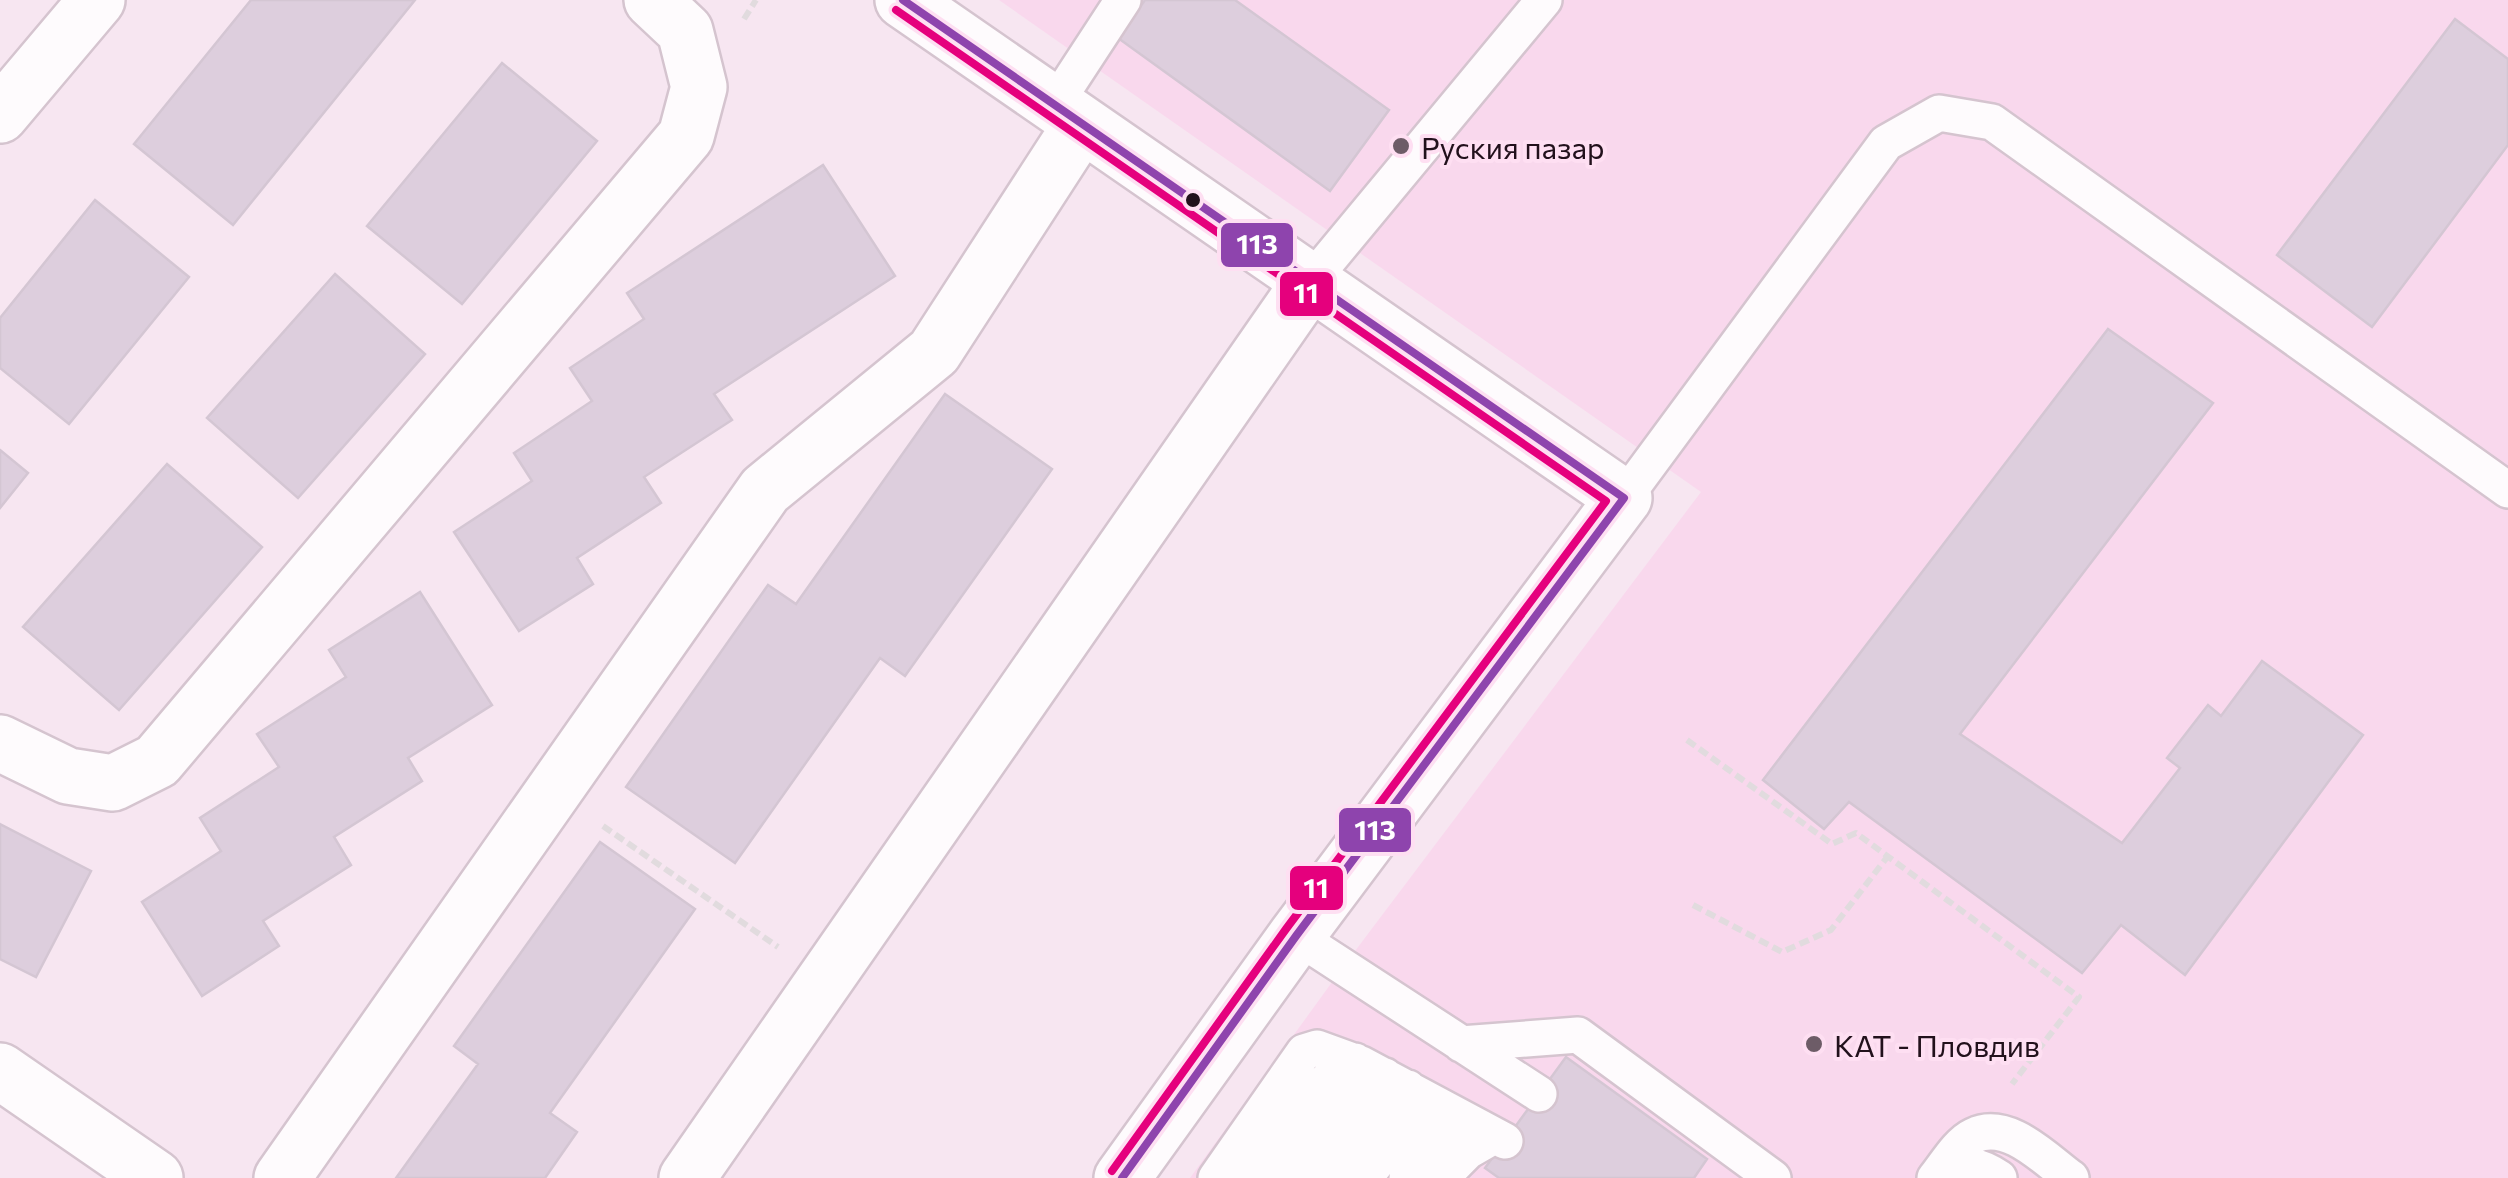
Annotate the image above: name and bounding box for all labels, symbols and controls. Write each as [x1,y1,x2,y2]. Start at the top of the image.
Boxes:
place label: Руския пазар [1421,128,1605,165]
marker: Руския пазар [1390,135,1412,157]
unlabelled marker [1183,190,1203,210]
line badge: 113 [1219,221,1295,269]
text: 113 [1236,226,1278,260]
line badge: 11 [1278,270,1335,318]
text: 11 [1293,275,1319,309]
line badge: 113 [1337,806,1413,854]
text: 113 [1354,812,1396,846]
line badge: 11 [1288,864,1345,912]
text: 11 [1303,870,1329,904]
place label: КАТ - Пловдив [1834,1026,2040,1063]
marker: КАТ - Пловдив [1803,1033,1825,1055]

